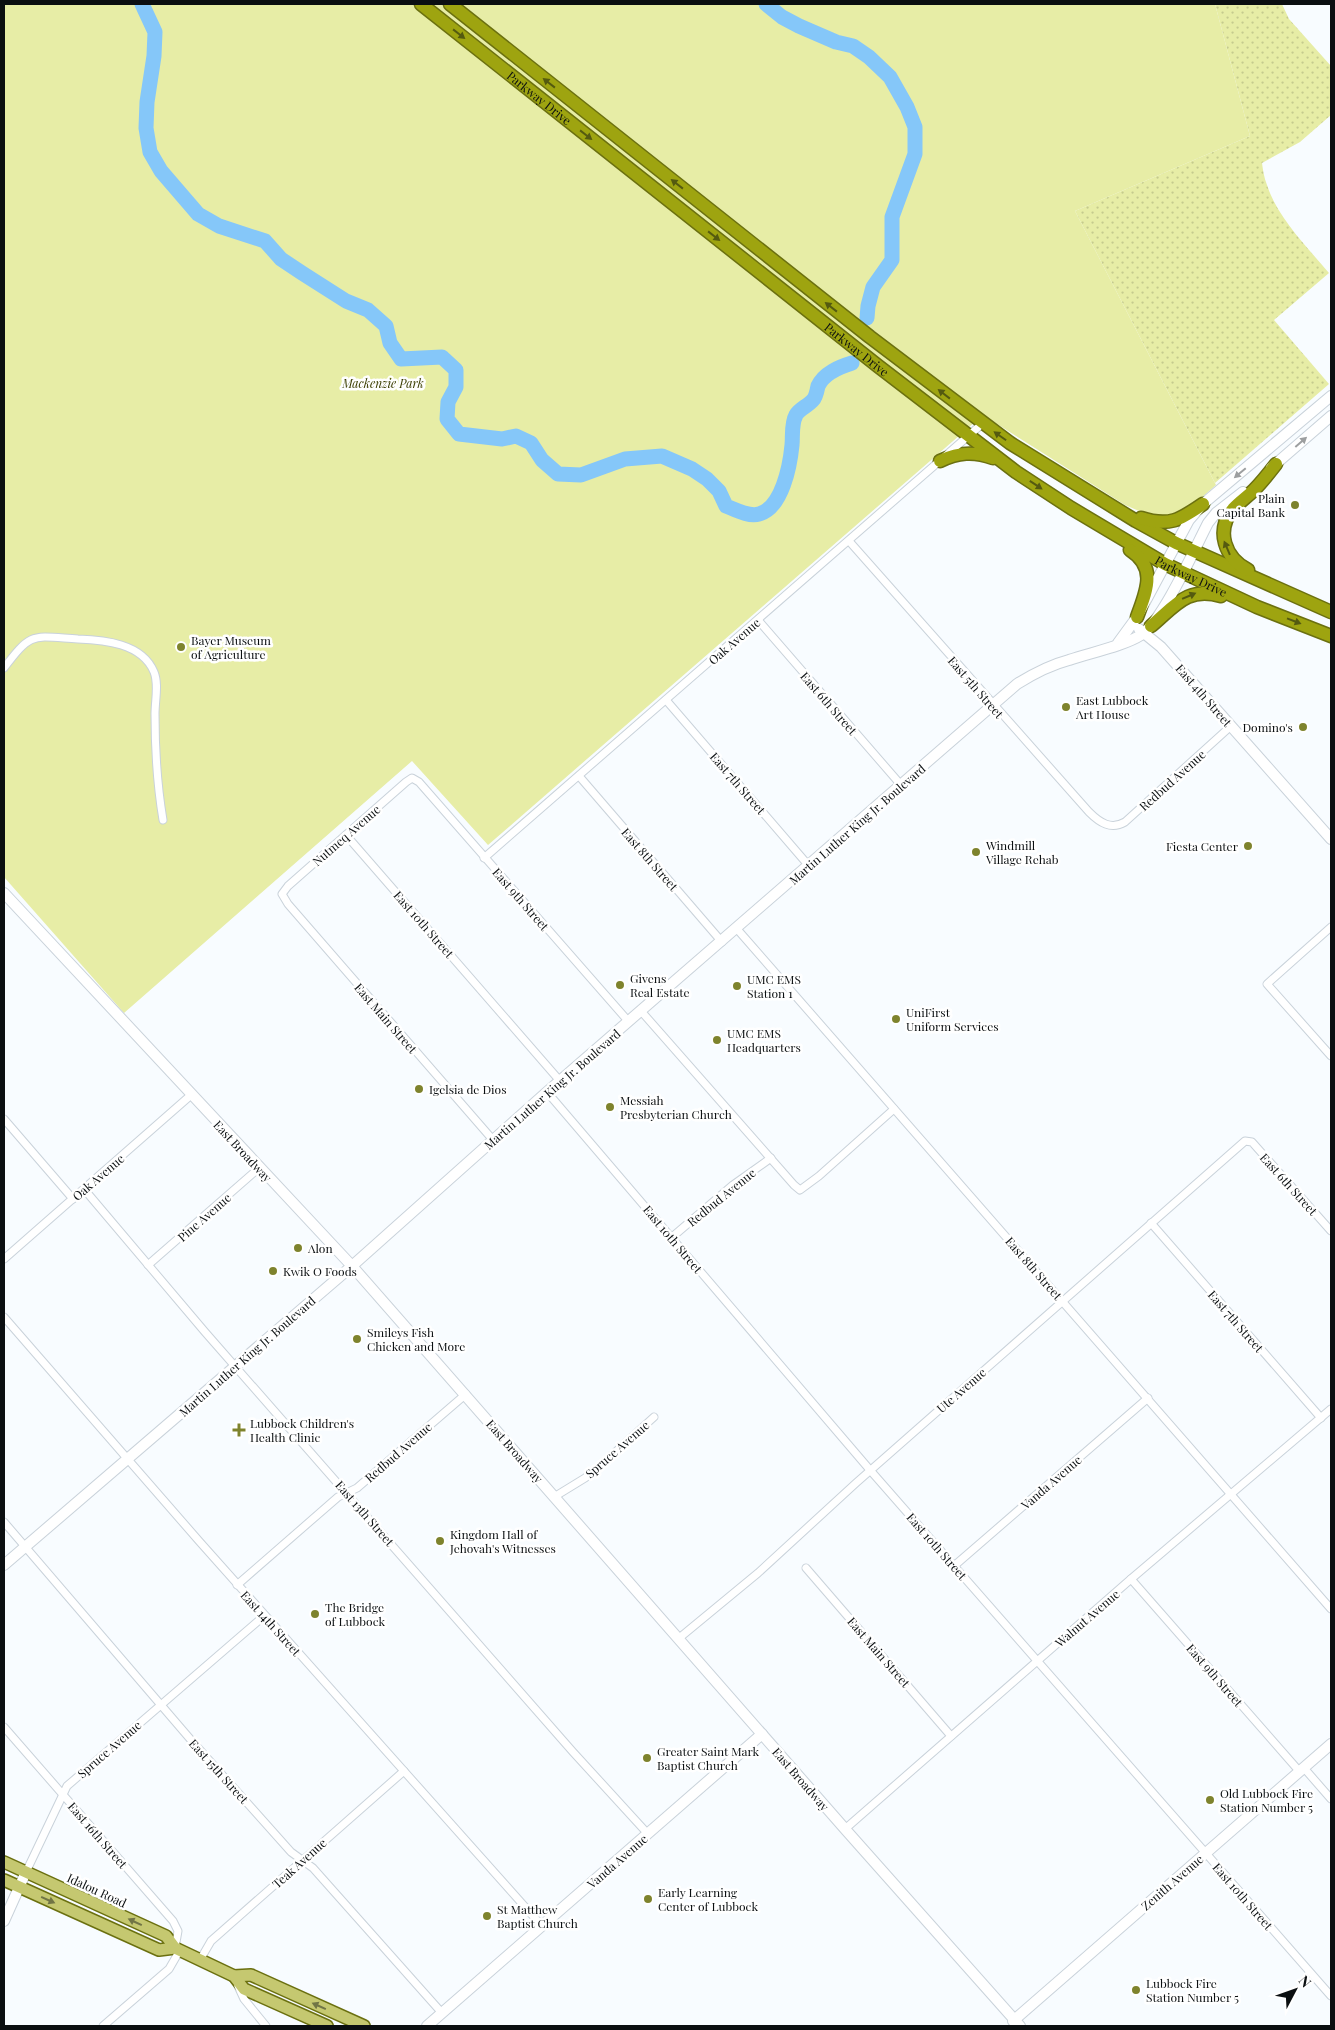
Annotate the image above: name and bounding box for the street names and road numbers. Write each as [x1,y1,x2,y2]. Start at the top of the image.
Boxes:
street label: Parkway Drive [504,67,575,128]
street label: Parkway Drive [821,319,892,380]
street label: Parkway Drive [1152,552,1230,600]
street label: Oak Avenue [705,614,763,668]
street label: East 5th Street [945,653,1008,722]
street label: East 4th Street [1172,660,1236,730]
street label: East 6th Street [797,668,861,738]
street label: Redbud Avenue [1136,746,1208,814]
street label: East 7th Street [707,749,770,818]
street label: Martin Luther King Jr. Boulevard [785,760,929,888]
street label: Nutmeq Avenue [309,801,383,869]
street label: East 8th Street [618,824,682,894]
street label: East 9th Street [489,864,553,934]
street label: East 10th Street [390,887,458,961]
street label: East Main Street [351,980,421,1057]
street label: Martin Luther King Jr. Boulevard [480,1025,624,1153]
street label: East Broadway [210,1117,276,1185]
street label: Oak Avenue [69,1150,127,1204]
street label: East 6th Street [1257,1150,1322,1219]
street label: Redbud Avenue [683,1164,759,1230]
street label: Pine Avenue [174,1189,234,1245]
street label: East 10th Street [640,1202,707,1277]
street label: East 8th Street [1002,1233,1066,1303]
street label: East 7th Street [1205,1287,1268,1356]
street label: Martin Luther King Jr. Boulevard [175,1292,319,1420]
street label: Ute Avenue [933,1364,989,1416]
street label: East Broadway [483,1416,547,1486]
street label: Spruce Avenue [582,1417,652,1481]
street label: Redbud Avenue [361,1419,435,1485]
street label: Vanda Avenue [1017,1451,1085,1513]
street label: East 13th Street [332,1477,398,1550]
street label: East 10th Street [903,1509,971,1583]
street label: Walnut Avenue [1051,1586,1122,1651]
street label: East 14th Street [237,1587,305,1660]
street label: East Main Street [844,1614,914,1691]
street label: East 9th Street [1183,1640,1247,1710]
street label: Spruce Avenue [74,1717,144,1781]
street label: East 15th Street [186,1735,253,1807]
street label: East Broadway [769,1744,833,1814]
street label: East 16th Street [65,1798,132,1872]
street label: Vanda Avenue [583,1830,651,1892]
street label: Teak Avenue [269,1834,329,1892]
street label: Zenith Avenue [1138,1851,1206,1913]
street label: East 10th Street [1209,1859,1277,1933]
street label: Idalou Road [65,1869,129,1911]

